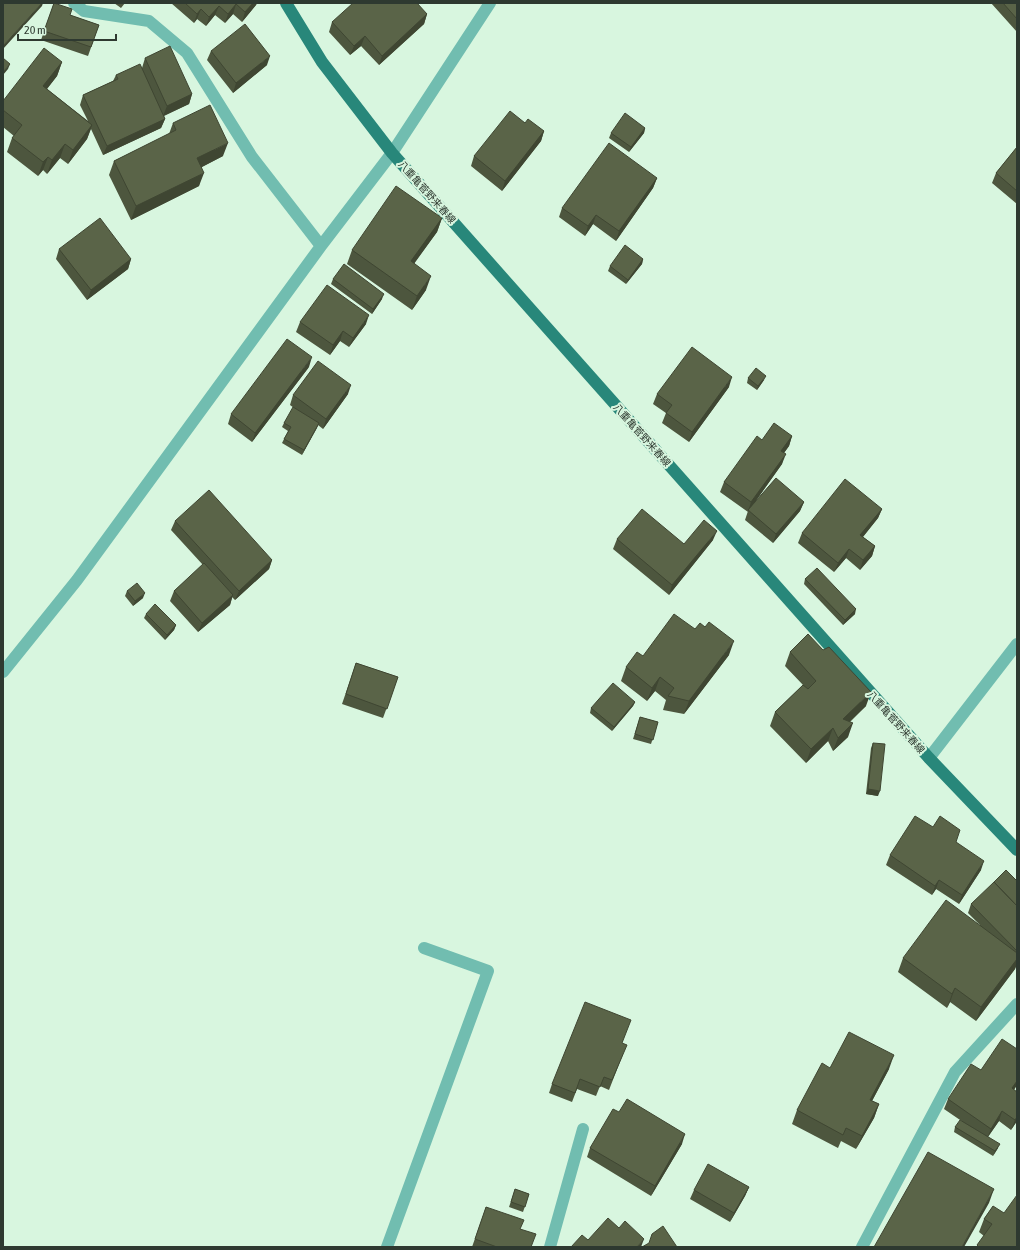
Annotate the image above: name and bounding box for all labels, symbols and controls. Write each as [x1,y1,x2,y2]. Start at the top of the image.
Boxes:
scale bar [18,16,116,42]
text: 20 m [24,23,46,37]
street label: 八重亀菅野来春線 [396,159,458,225]
street label: 八重亀菅野来春線 [611,402,673,468]
street label: 八重亀菅野来春線 [865,689,927,755]

